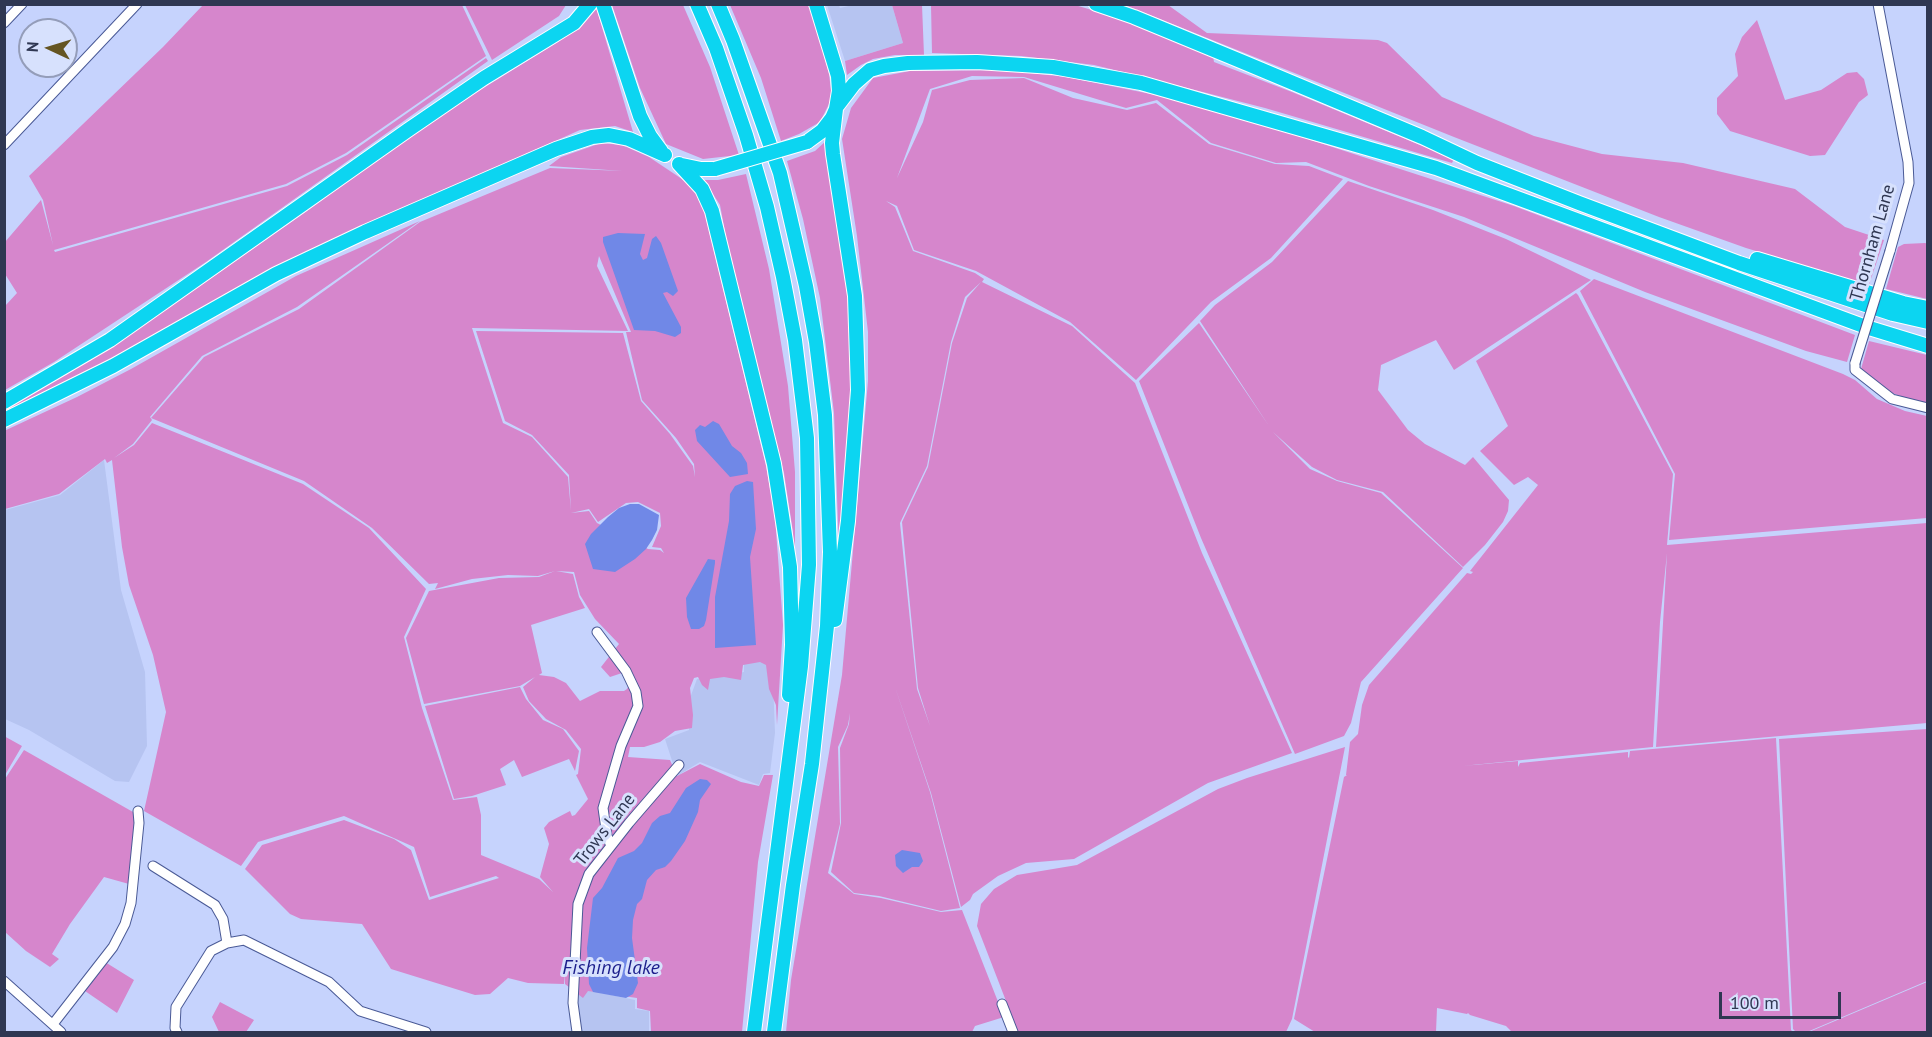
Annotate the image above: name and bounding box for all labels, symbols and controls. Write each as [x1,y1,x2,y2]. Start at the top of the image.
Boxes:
north arrow [18,18,78,78]
text: N [22,41,42,53]
street label: Thornham Lane [1846,182,1900,304]
street label: Trows Lane [570,789,640,871]
water label: Fishing lake [562,956,660,980]
scale bar [1722,980,1844,1018]
text: 100 m [1730,991,1779,1014]

